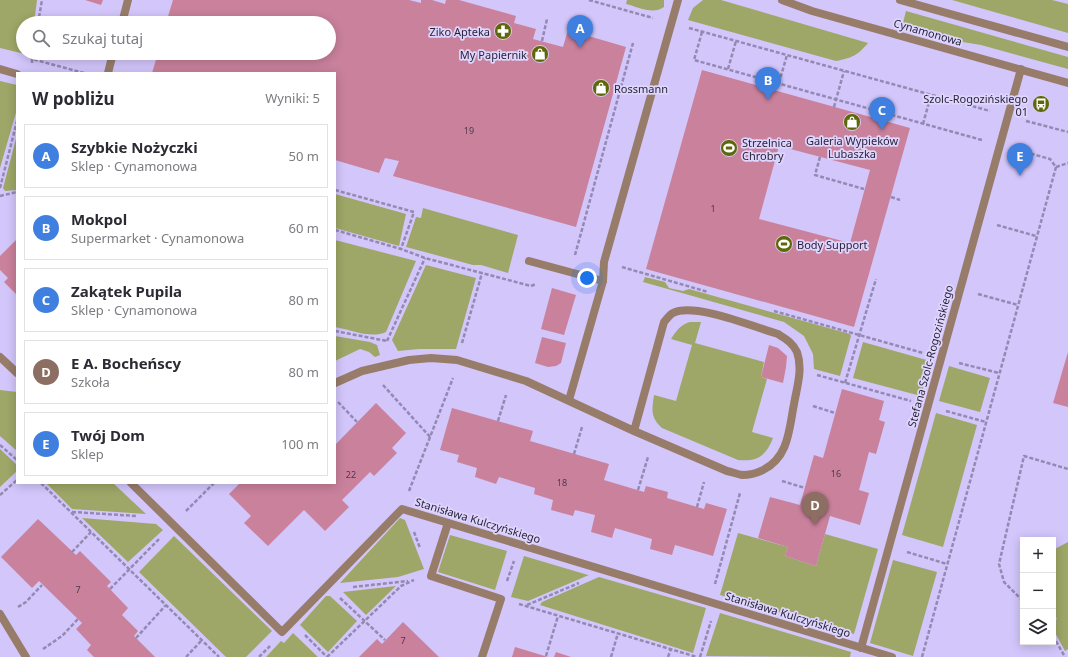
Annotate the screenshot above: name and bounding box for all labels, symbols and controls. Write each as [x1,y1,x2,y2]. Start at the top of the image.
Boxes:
pin: A [567,15,593,48]
street label: Cynamonowa [892,15,964,49]
search box [16,16,336,60]
pharmacy icon: Ziko Apteka [493,21,513,41]
place label: Ziko Apteka [429,24,490,39]
icon: search [30,27,52,49]
text: Szukaj tutaj [62,28,143,48]
shop icon: My Papiernik [530,44,550,64]
place label: My Papiernik [460,47,527,62]
pin: B [755,67,781,100]
shop icon: Rossmann [591,78,611,98]
place label: Rossmann [614,81,668,96]
text: W pobliżu [32,87,115,110]
text: Wyniki: 5 [265,89,320,107]
place label: Szolc-Rogozińskiego 01 [923,91,1028,119]
bus stop icon: Szolc-Rogozińskiego 01 [1031,94,1051,114]
pin: C [869,97,895,130]
shop icon: Galeria Wypieków Lubaszka [842,112,862,132]
house number: 19 [464,124,474,137]
place label: Galeria Wypieków Lubaszka [806,133,898,161]
place label: Strzelnica Chrobry [742,135,792,163]
text: Szybkie Nożyczki [71,137,198,157]
sports icon: Strzelnica Chrobry [719,138,739,158]
pin: E [1007,143,1033,176]
text: A [42,147,51,165]
text: 50 m [289,147,319,165]
text: Sklep · Cynamonowa [71,157,197,175]
house number: 1 [710,202,716,215]
text: Mokpol [71,209,127,229]
text: B [42,219,50,237]
text: 60 m [289,219,319,237]
text: Supermarket · Cynamonowa [71,229,244,247]
sports icon: Body Support [774,234,794,254]
place label: Body Support [797,237,868,252]
your location [577,268,597,288]
text: Zakątek Pupila [71,281,182,301]
street label: Stefana Szolc-Rogozińskiego [904,283,956,429]
text: C [42,291,50,309]
text: 80 m [289,291,319,309]
text: Sklep · Cynamonowa [71,301,197,319]
text: E A. Bocheńscy [71,353,181,373]
text: D [41,363,51,381]
text: 80 m [289,363,319,381]
text: Szkoła [71,373,110,391]
text: Twój Dom [71,425,145,445]
text: E [42,435,50,453]
text: 100 m [281,435,319,453]
text: Sklep [71,445,104,463]
house number: 16 [831,467,841,480]
house number: 22 [346,468,356,481]
house number: 18 [557,476,567,489]
pin: D [802,492,828,525]
street label: Stanisława Kulczyńskiego [413,494,543,546]
map controls [1020,537,1056,645]
button: + [1020,537,1056,573]
button: − [1020,573,1056,609]
house number: 7 [75,583,81,596]
street label: Stanisława Kulczyńskiego [723,588,853,640]
button: layers [1020,609,1056,645]
house number: 7 [400,634,406,647]

